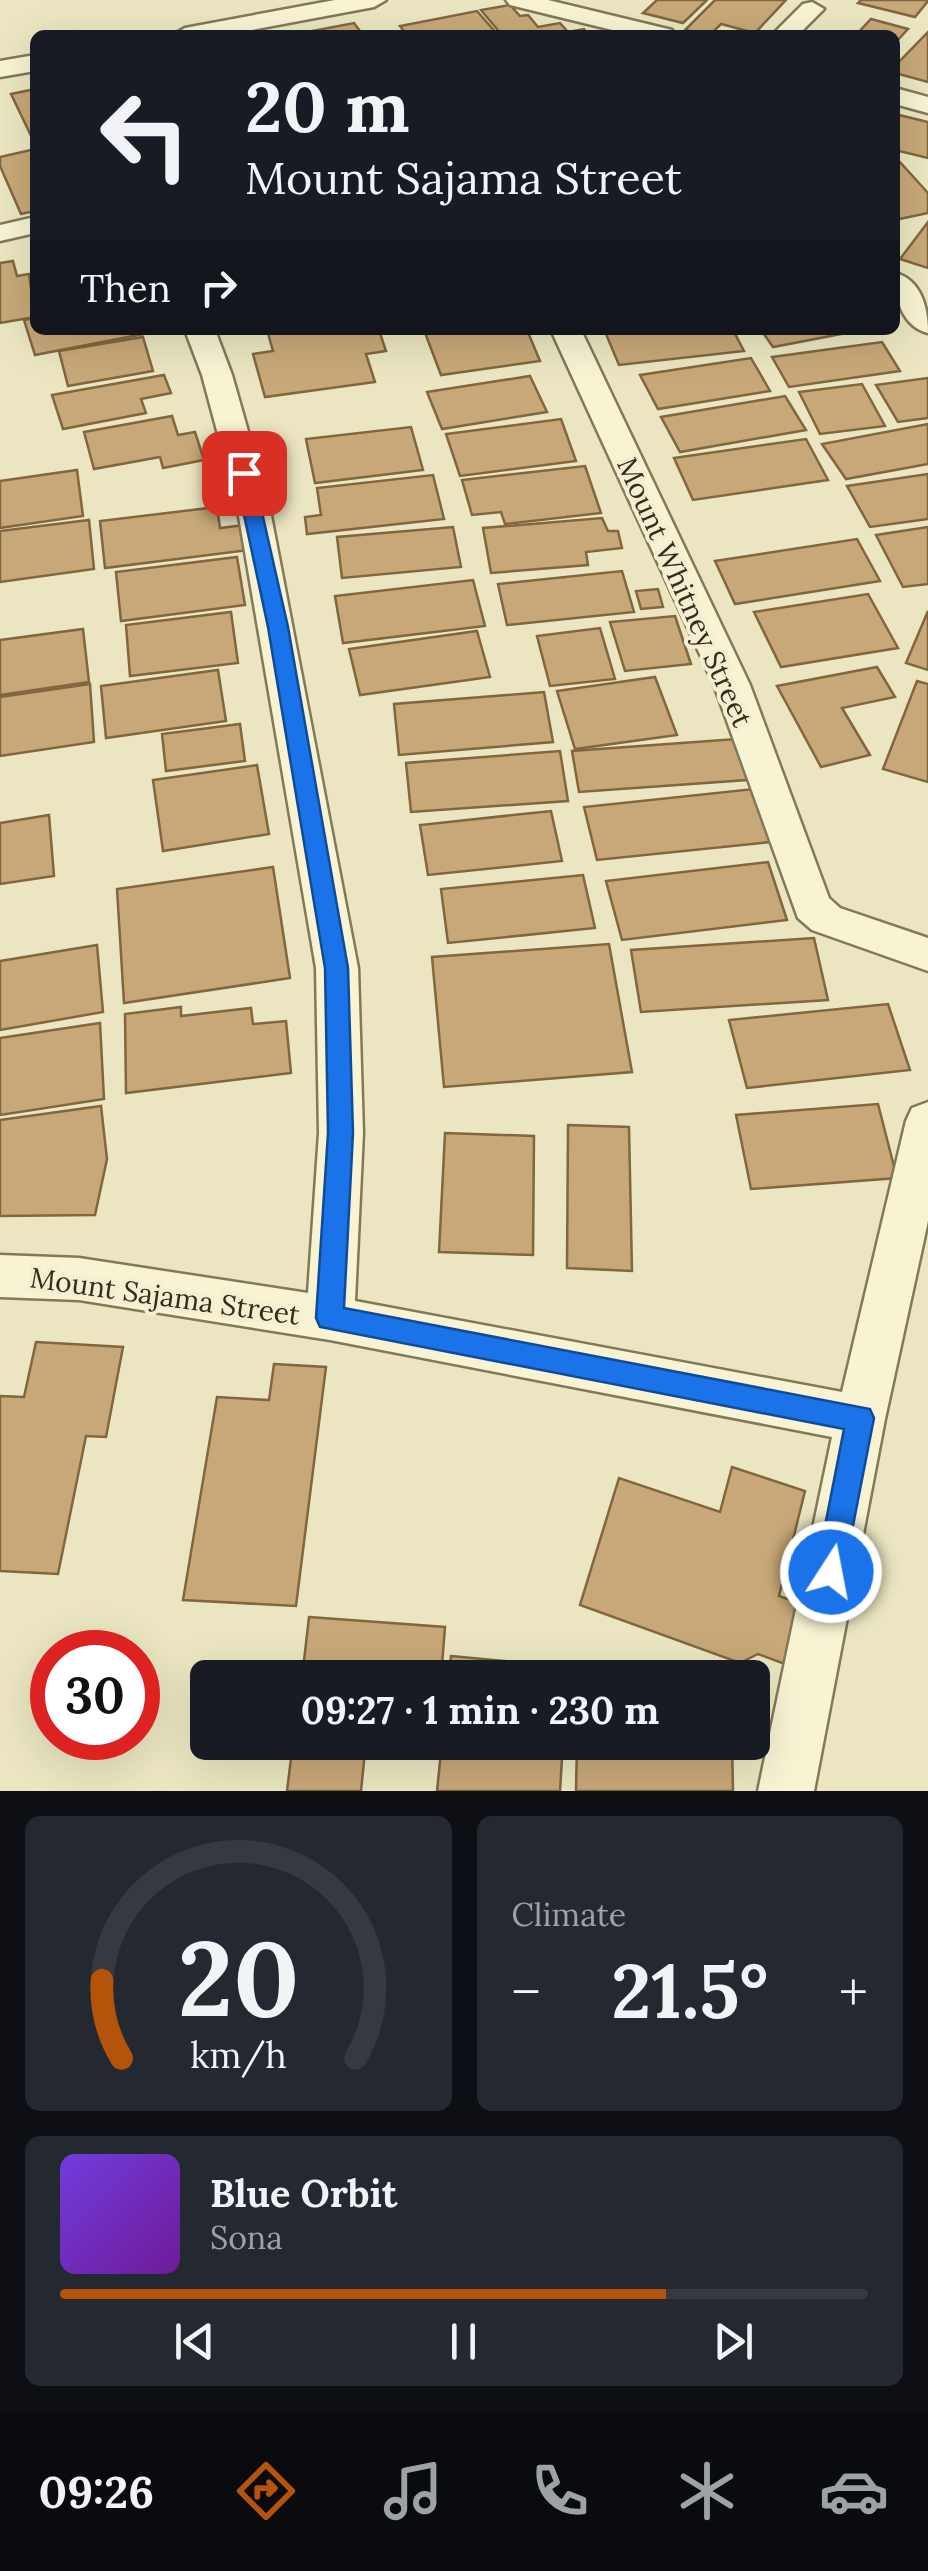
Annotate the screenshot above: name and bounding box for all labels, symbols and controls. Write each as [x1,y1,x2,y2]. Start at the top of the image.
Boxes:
text: 20 m [245,62,410,151]
icon: left [80,70,210,200]
text: Mount Sajama Street [245,149,682,206]
icon: right [191,260,246,315]
text: Then [80,264,171,312]
pin [202,431,287,516]
icon: arrive [217,446,272,501]
street label: Mount Whitney Street [609,452,761,733]
street label: Mount Sajama Street [28,1259,302,1333]
position arrow [779,1520,883,1624]
speed limit sign: 30 [30,1630,160,1760]
text: 09:27 · 1 min · 230 m [301,1686,659,1734]
text: Climate [512,1894,626,1935]
text: 20 [177,1911,299,2044]
text: 21.5° [611,1943,768,2039]
text: − [512,1957,541,2027]
text: + [839,1957,868,2027]
text: km/h [190,2032,287,2078]
text: Blue Orbit [210,2169,397,2217]
text: Sona [210,2217,283,2258]
icon: previous [167,2314,222,2369]
icon: pause [436,2314,491,2369]
icon: next [706,2314,761,2369]
icon: directions [231,2456,301,2526]
icon: music [378,2456,448,2526]
icon: phone [525,2456,595,2526]
icon: climate [672,2456,742,2526]
icon: car [819,2456,889,2526]
text: 09:26 [39,2463,154,2520]

